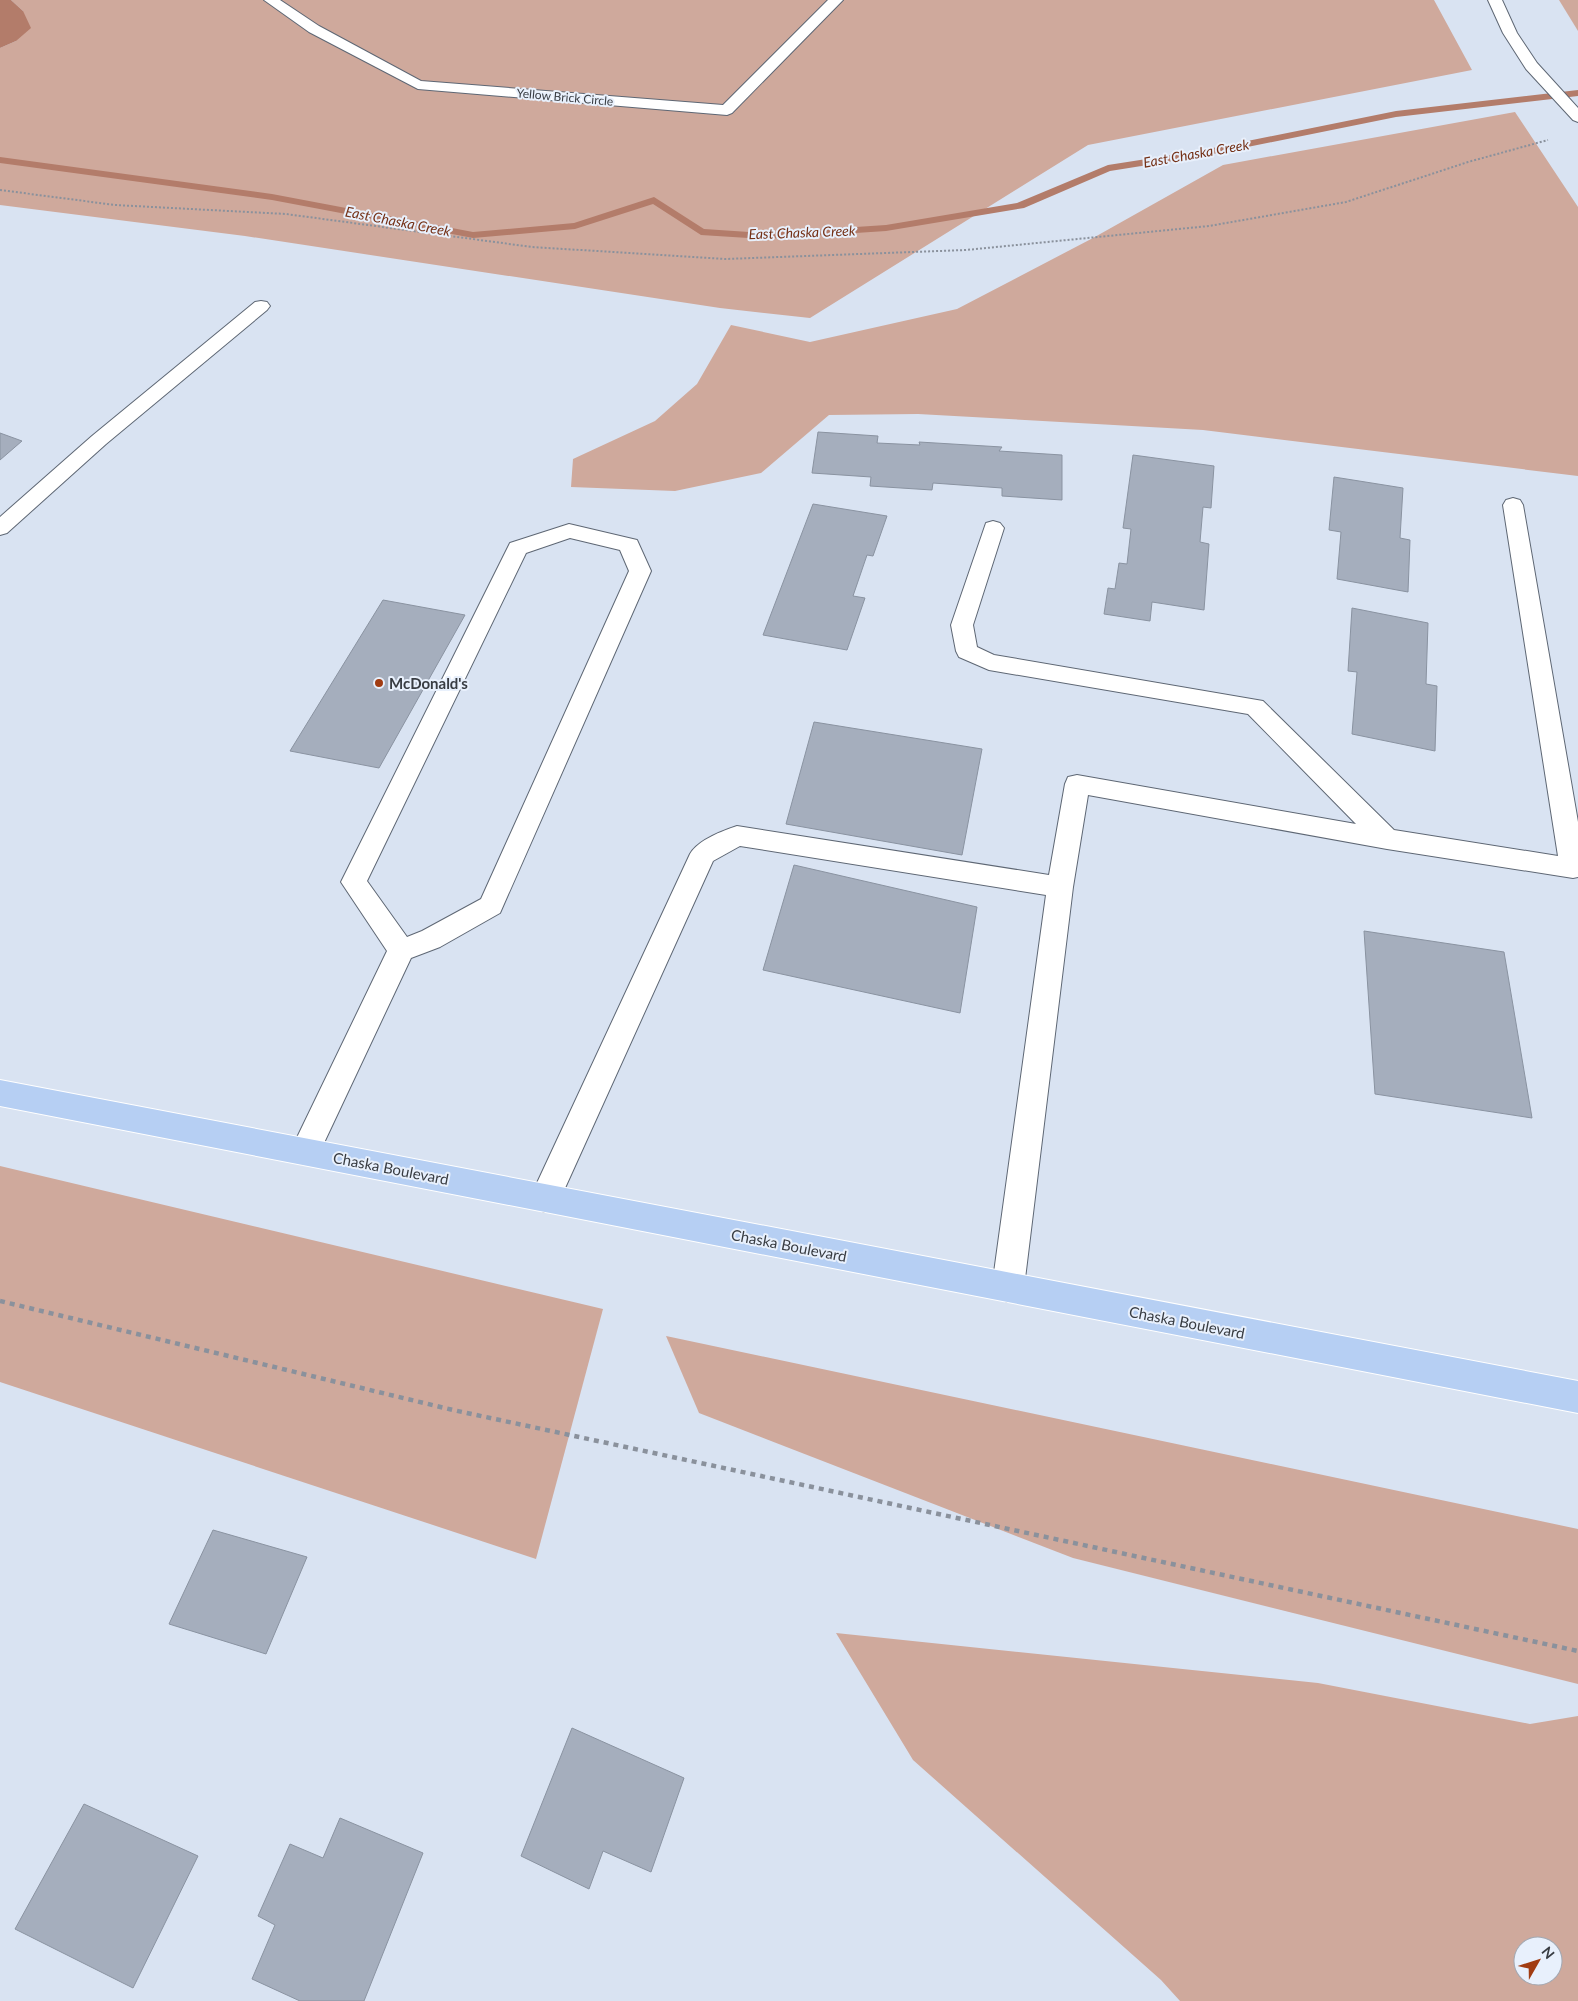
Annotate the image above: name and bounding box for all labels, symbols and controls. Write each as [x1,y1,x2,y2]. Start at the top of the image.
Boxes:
street label: Yellow Brick Circle [516,85,614,109]
water label: East Chaska Creek [1142,135,1251,171]
water label: East Chaska Creek [344,202,453,240]
water label: East Chaska Creek [748,222,856,242]
place label: McDonald's [389,674,468,692]
marker: McDonald's [373,677,385,689]
street label: Chaska Boulevard [332,1148,450,1188]
street label: Chaska Boulevard [730,1225,848,1265]
street label: Chaska Boulevard [1128,1302,1246,1342]
north arrow [1513,1936,1563,1986]
text: N [1538,1943,1558,1962]

